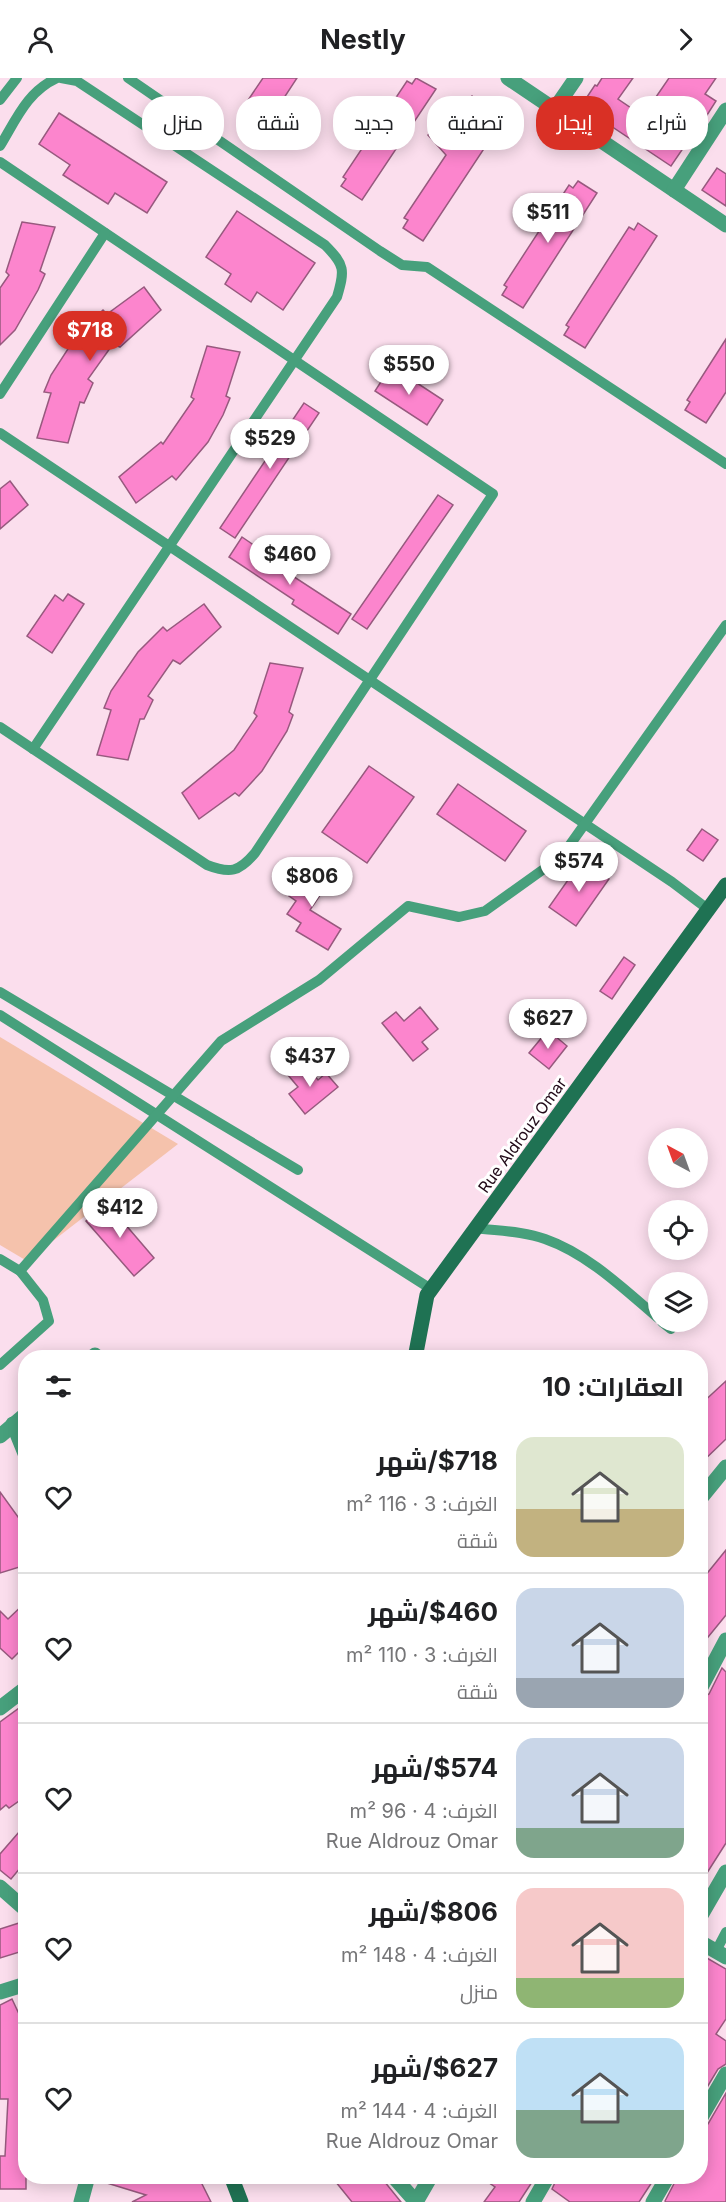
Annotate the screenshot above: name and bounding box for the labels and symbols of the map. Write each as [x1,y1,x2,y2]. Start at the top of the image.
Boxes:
pin: $511 [512,193,584,244]
pin: $718 [54,311,126,362]
pin: $550 [373,345,445,396]
pin: $529 [234,419,306,470]
pin: $460 [254,535,326,586]
pin: $574 [543,842,615,893]
pin: $806 [276,857,348,908]
pin: $627 [512,999,584,1050]
pin: $437 [274,1037,346,1088]
street label: Rue Aldrouz Omar [473,1073,571,1197]
north arrow [648,1128,708,1188]
pin: $412 [84,1188,156,1239]

